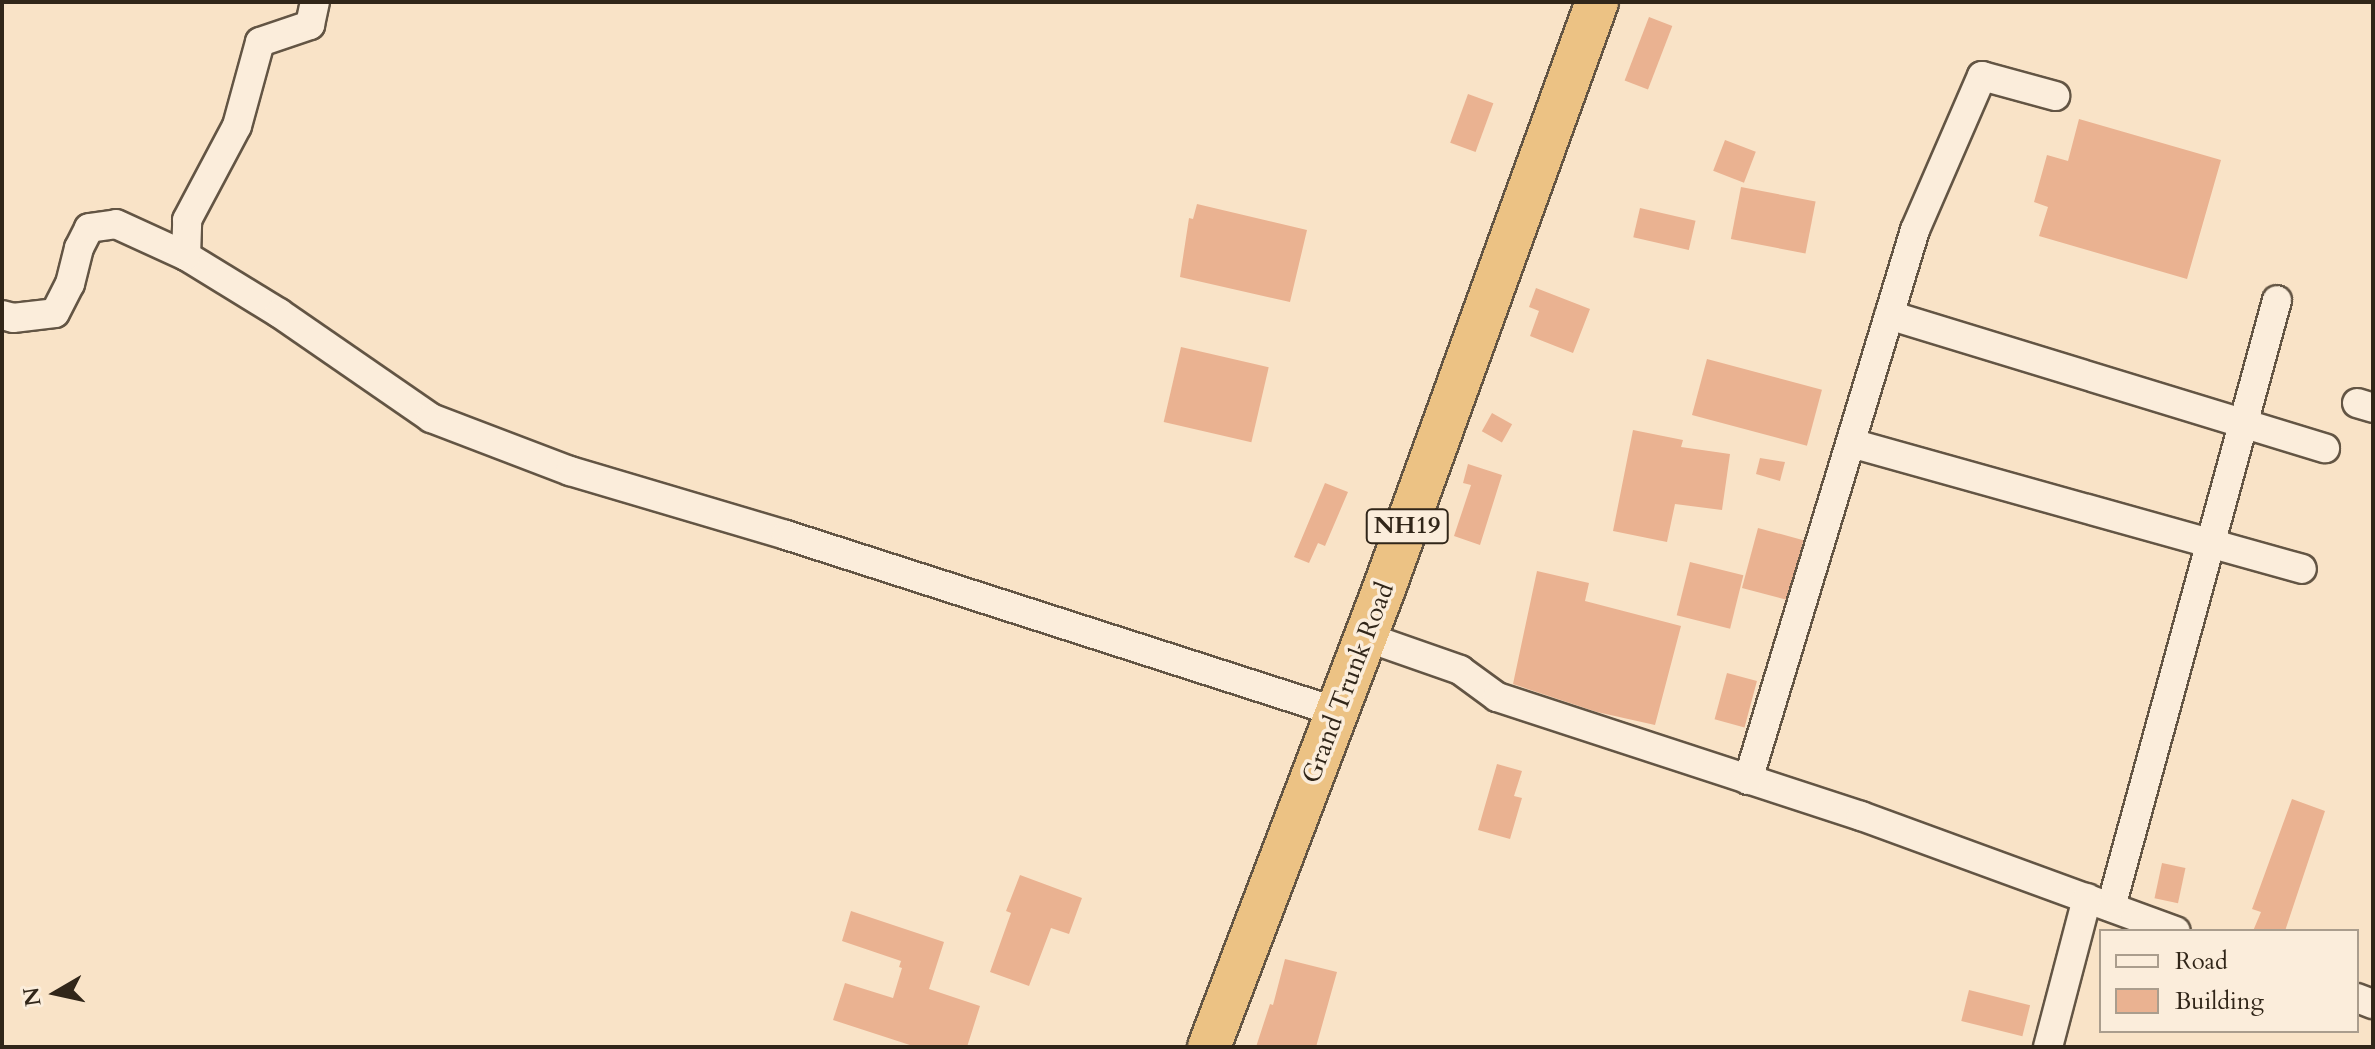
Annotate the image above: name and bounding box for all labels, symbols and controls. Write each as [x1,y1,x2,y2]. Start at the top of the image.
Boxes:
road number: NH19 [1365,506,1449,546]
street label: Grand Trunk Road [1295,578,1401,788]
legend [2099,929,2359,1033]
text: Road [2175,945,2228,978]
north arrow [16,953,96,1033]
text: N [16,985,49,1009]
text: Building [2175,985,2264,1018]

